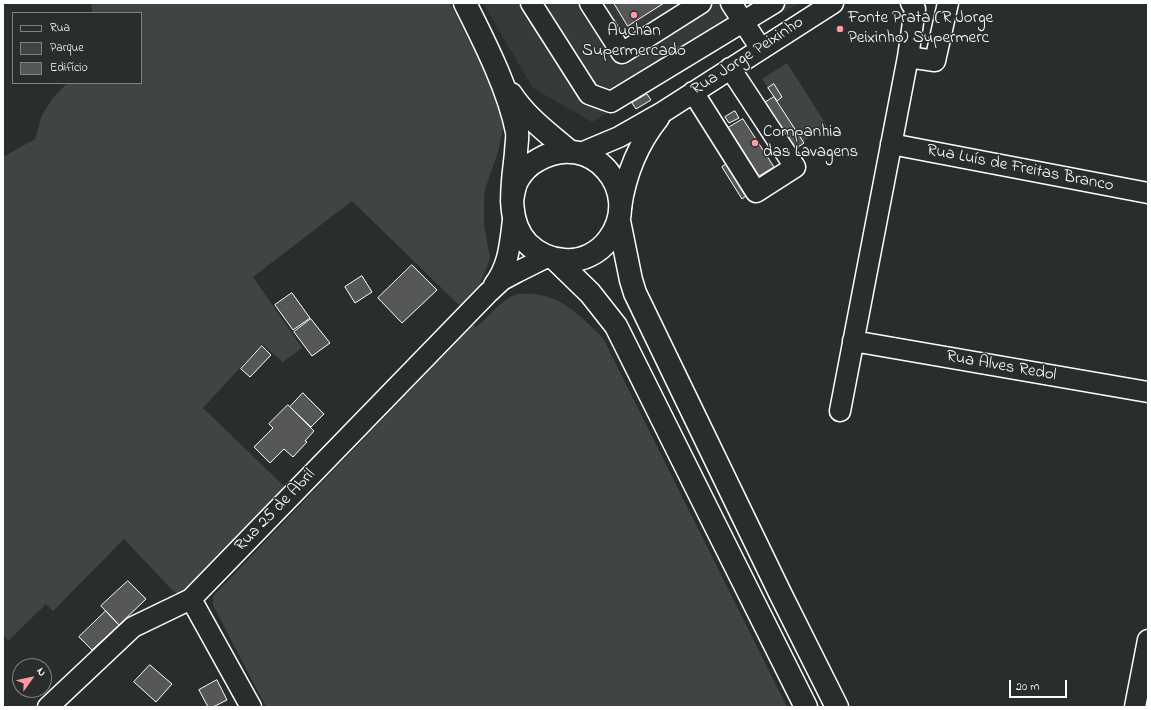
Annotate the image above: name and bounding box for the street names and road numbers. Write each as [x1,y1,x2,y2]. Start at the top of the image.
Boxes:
street label: Rua Jorge Peixinho [688,13,808,101]
street label: Rua Luís de Freitas Branco [925,141,1115,197]
street label: Rua Alves Redol [944,347,1058,387]
street label: Rua 25 de Abril [232,465,320,557]

